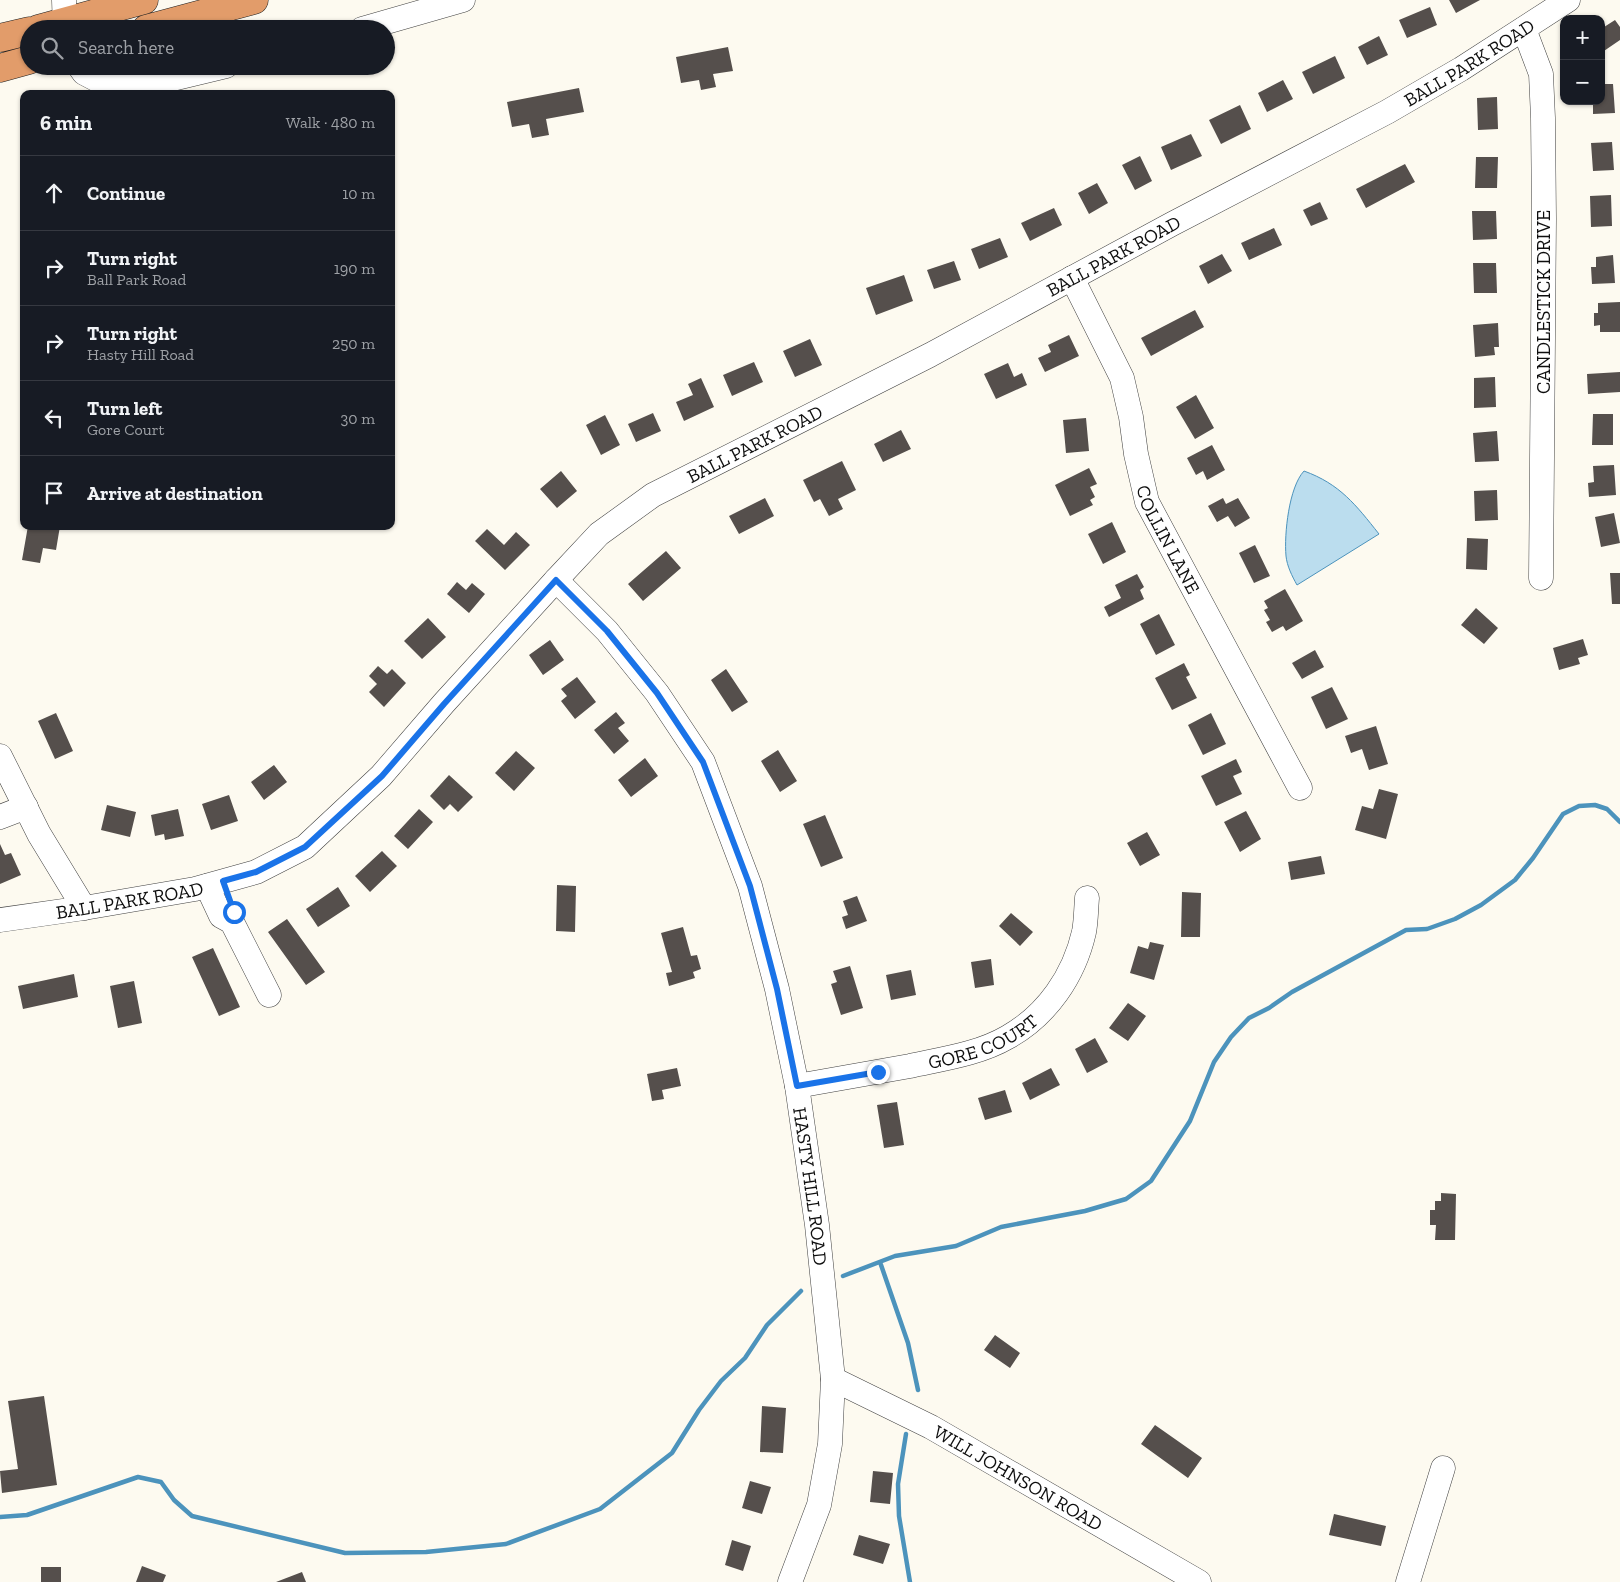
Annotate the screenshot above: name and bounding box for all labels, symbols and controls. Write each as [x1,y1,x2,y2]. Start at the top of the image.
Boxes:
street label: BALL PARK ROAD [1400,14,1539,112]
map controls [1560,15,1605,105]
button: + [1560,15,1605,60]
search box [20,20,395,75]
icon: search [38,34,66,62]
text: Search here [78,36,174,59]
button: − [1560,60,1605,105]
text: 6 min [40,110,92,135]
text: Walk · 480 m [286,113,375,132]
icon: ahead [40,179,68,207]
text: Continue [87,182,165,205]
text: 10 m [342,184,375,203]
street label: CANDLESTICK DRIVE [1532,210,1555,394]
street label: BALL PARK ROAD [1043,211,1184,302]
text: Turn right [87,247,177,270]
icon: right [40,254,68,282]
text: 190 m [334,259,375,278]
text: Ball Park Road [87,270,186,289]
text: Turn right [87,322,177,345]
icon: right [40,329,68,357]
text: 250 m [332,334,375,353]
text: Hasty Hill Road [87,345,194,364]
text: Turn left [87,397,162,420]
street label: BALL PARK ROAD [683,400,826,488]
icon: left [40,404,68,432]
text: 30 m [341,409,375,428]
text: Gore Court [87,420,164,439]
icon: arrive [40,479,68,507]
text: Arrive at destination [87,482,263,505]
street label: COLLIN LANE [1132,483,1205,598]
street label: BALL PARK ROAD [54,876,206,924]
route start [223,901,246,924]
street label: GORE COURT [926,1009,1043,1074]
route end [867,1061,890,1084]
street label: HASTY HILL ROAD [788,1106,832,1267]
street label: WILL JOHNSON ROAD [930,1420,1107,1536]

